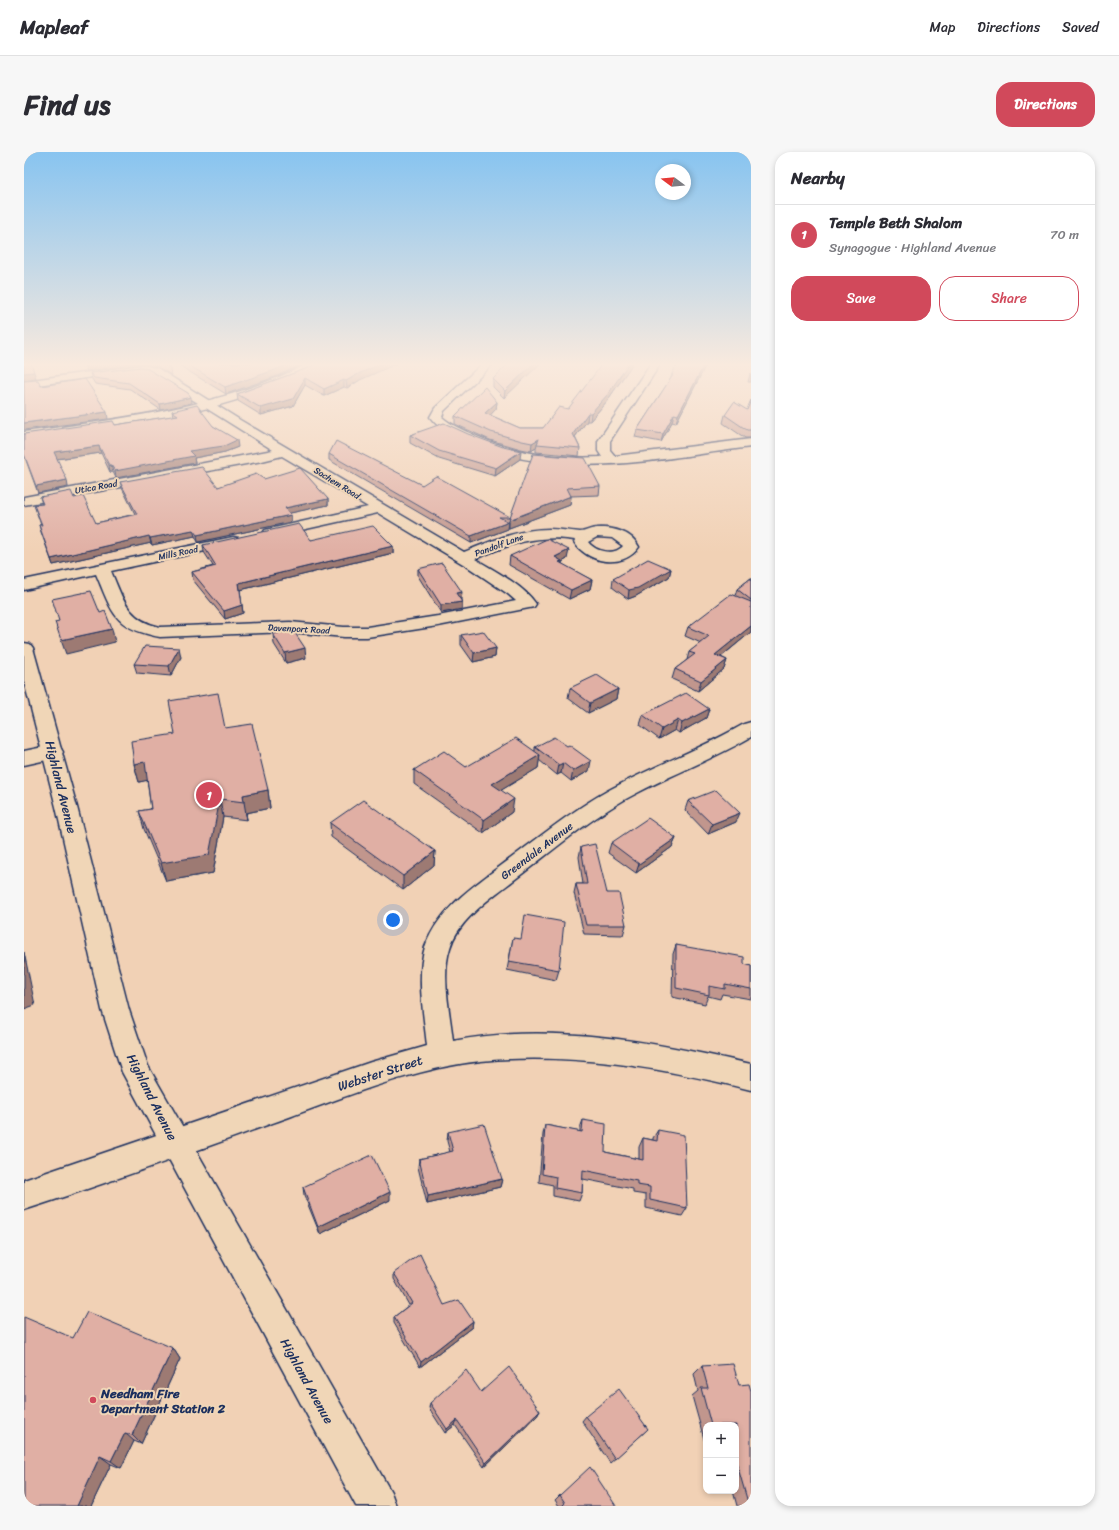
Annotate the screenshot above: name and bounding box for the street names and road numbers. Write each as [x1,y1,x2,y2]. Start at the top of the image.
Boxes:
street label: Sachem Road [311,462,365,504]
street label: Utica Road [73,475,120,499]
street label: Pandolf Lane [472,529,526,561]
street label: Mills Road [157,541,201,565]
street label: Davenport Road [268,619,332,639]
street label: Highland Avenue [38,738,84,836]
street label: Greendale Avenue [497,817,578,885]
street label: Webster Street [334,1048,426,1098]
street label: Highland Avenue [120,1049,184,1145]
street label: Highland Avenue [274,1334,340,1428]

